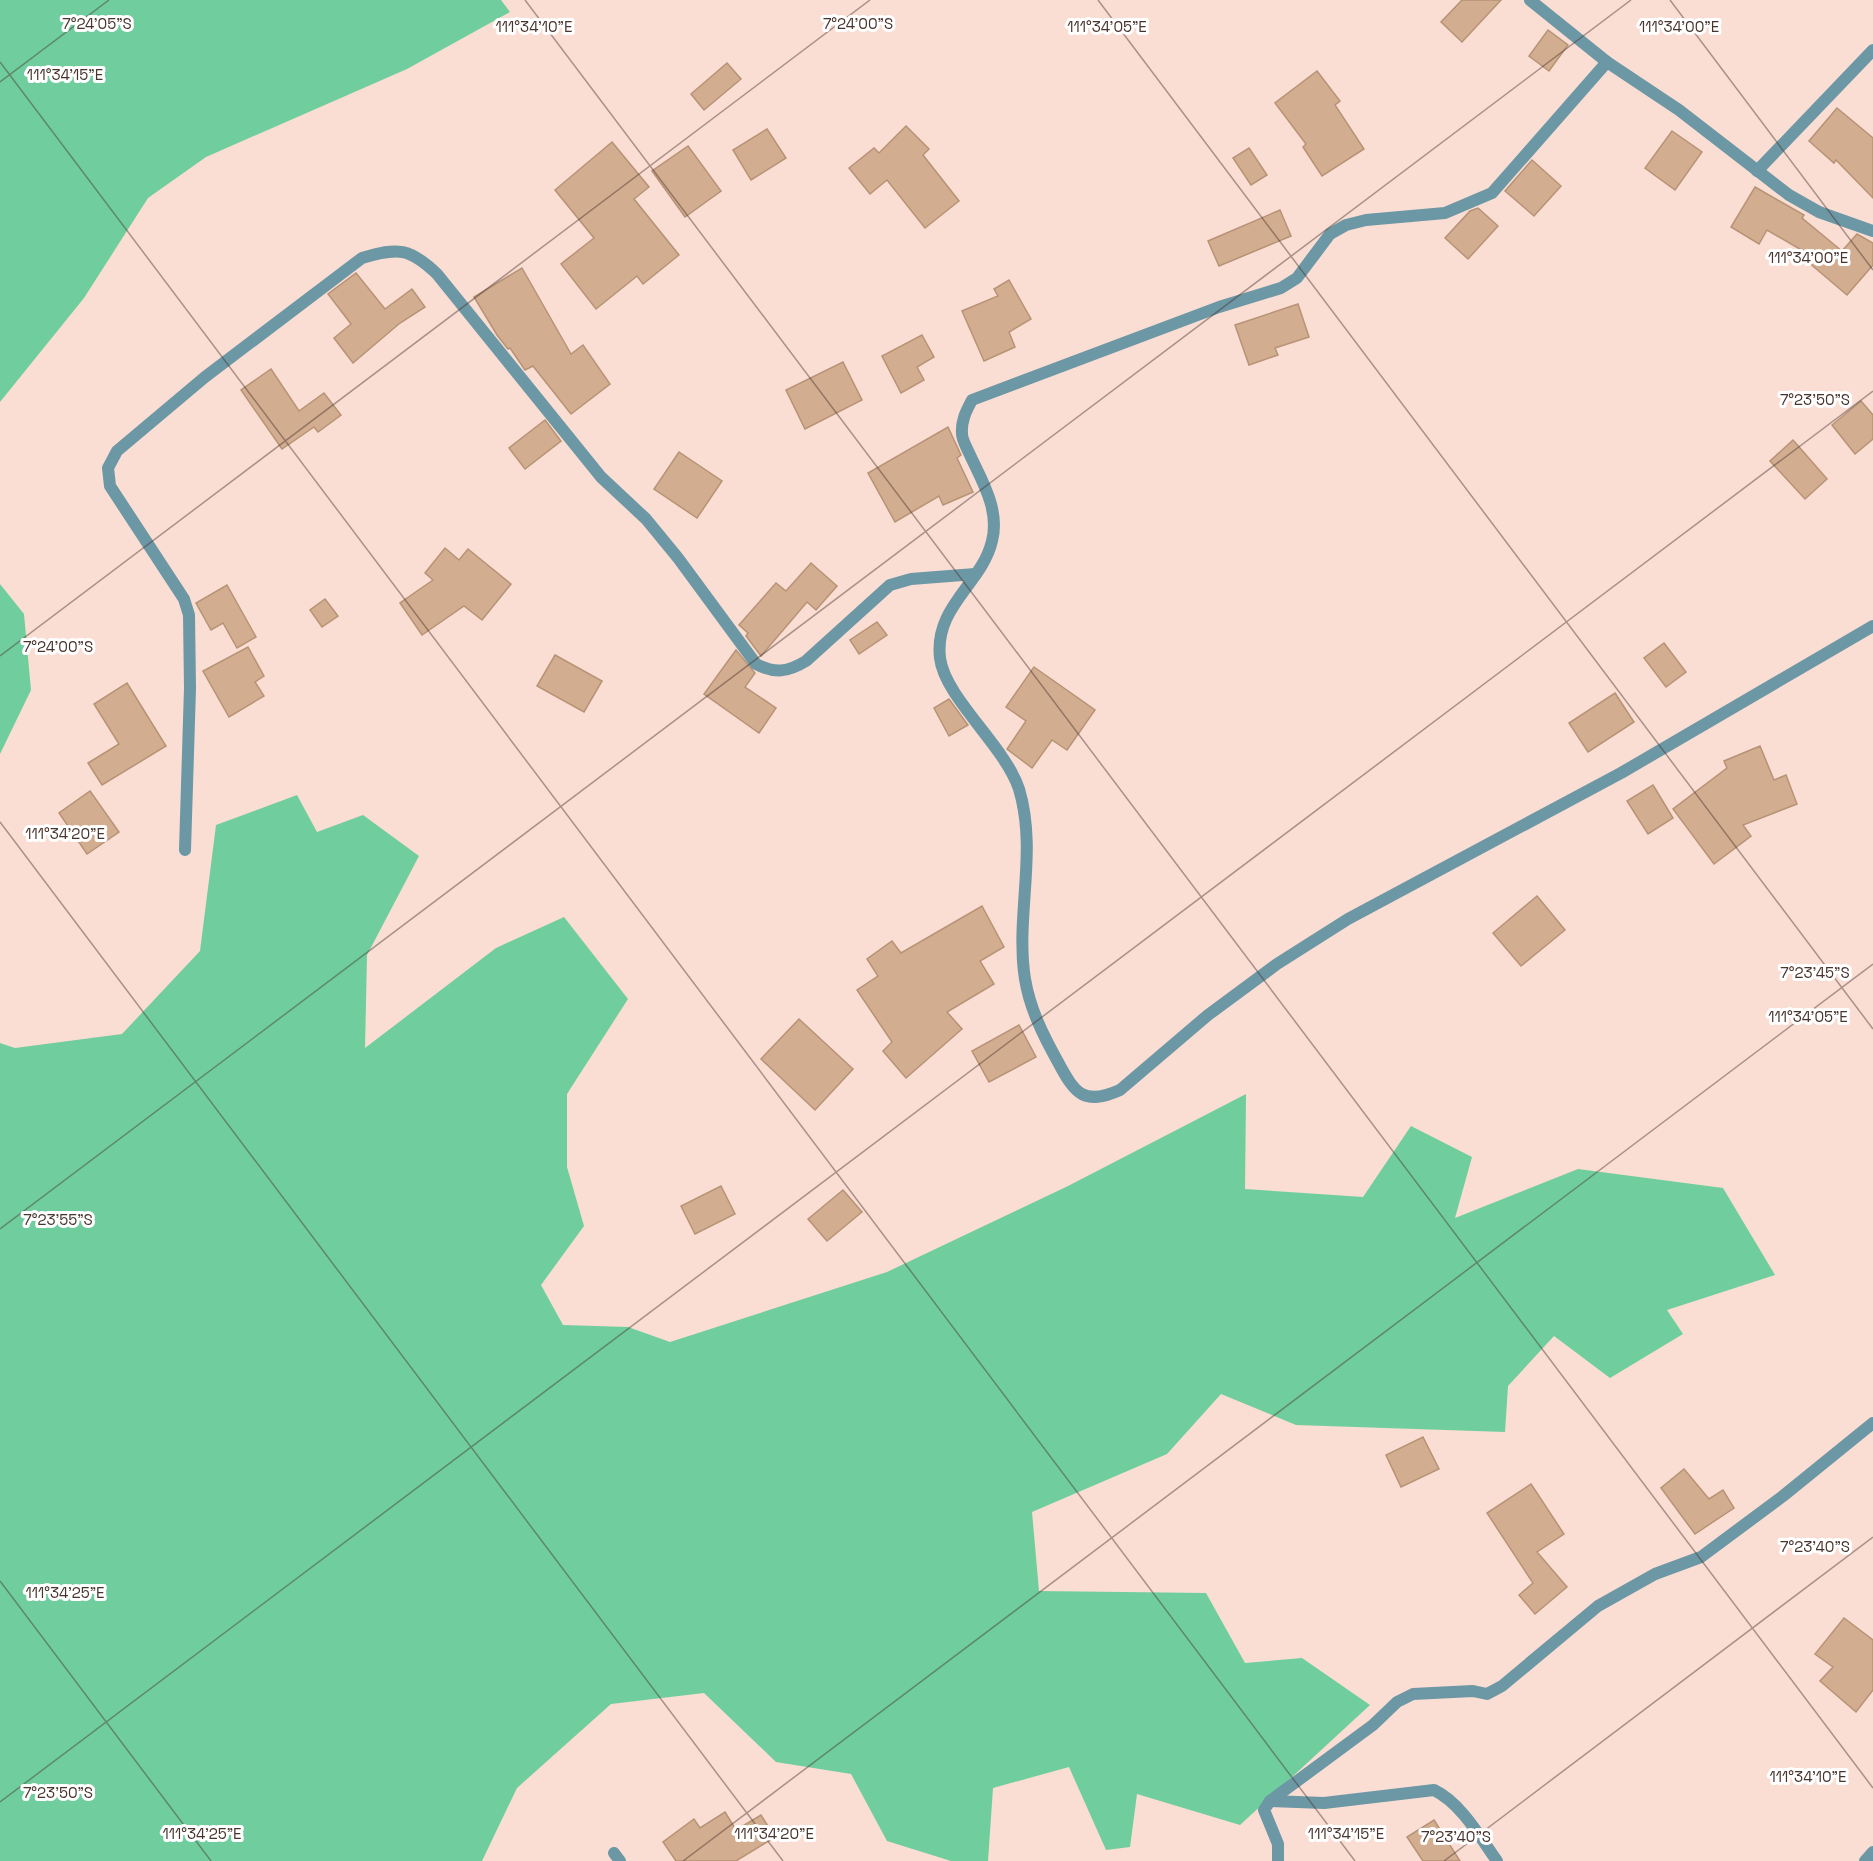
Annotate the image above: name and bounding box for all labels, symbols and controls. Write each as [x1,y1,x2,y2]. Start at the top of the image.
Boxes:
text: 7°24'05"S [62,14,132,33]
text: 7°24'00"S [823,14,893,33]
text: 111°34'10"E [496,17,572,36]
text: 111°34'05"E [1067,17,1147,36]
text: 111°34'00"E [1639,17,1719,36]
text: 111°34'15"E [27,65,103,84]
text: 111°34'00"E [1768,248,1848,267]
text: 7°23'50"S [1780,390,1850,409]
text: 7°24'00"S [23,637,93,656]
text: 111°34'20"E [25,824,105,843]
text: 7°23'45"S [1780,963,1850,982]
text: 111°34'05"E [1768,1007,1848,1026]
text: 7°23'55"S [23,1210,93,1229]
text: 7°23'40"S [1780,1537,1850,1556]
text: 111°34'25"E [25,1583,105,1602]
text: 111°34'10"E [1770,1767,1846,1786]
text: 7°23'50"S [23,1783,93,1802]
text: 111°34'25"E [162,1824,242,1843]
text: 111°34'20"E [734,1824,814,1843]
text: 111°34'15"E [1308,1824,1384,1843]
text: 7°23'40"S [1421,1827,1491,1846]

